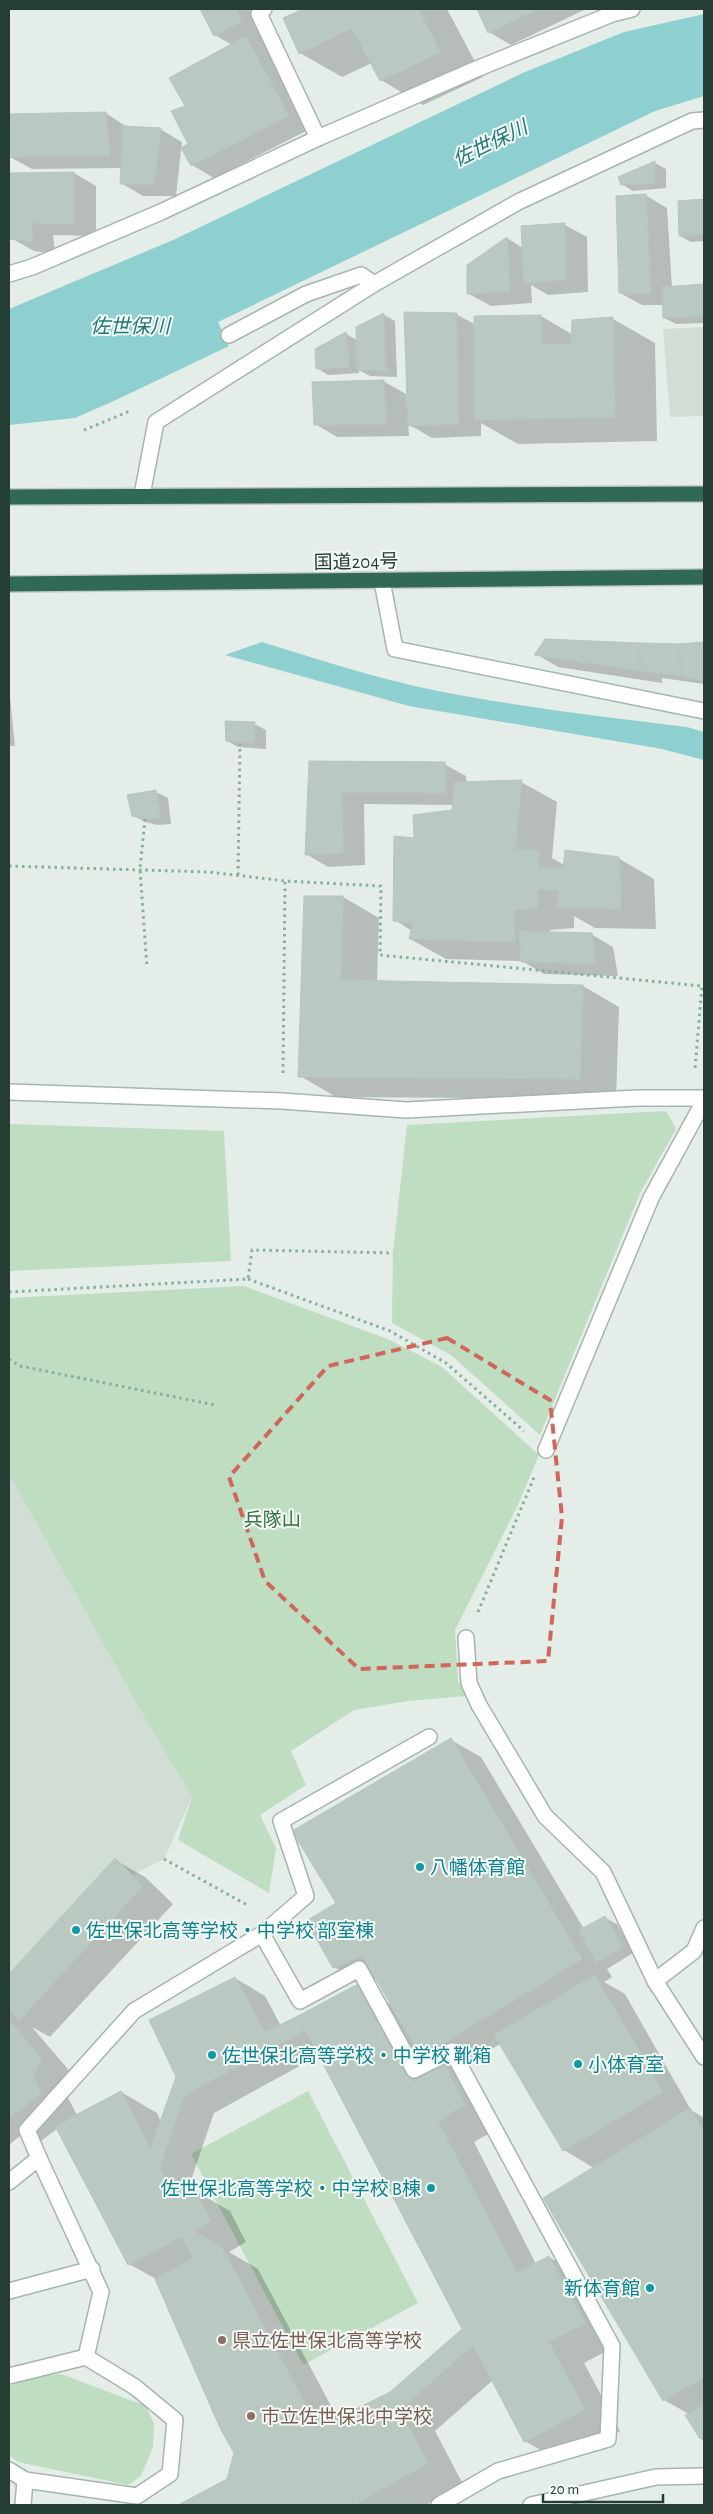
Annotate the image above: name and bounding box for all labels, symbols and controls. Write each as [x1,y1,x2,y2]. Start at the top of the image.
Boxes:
water label: 佐世保川 [450,116,533,170]
water label: 佐世保川 [90,316,172,337]
street label: 国道204号 [313,551,399,573]
park label: 兵隊山 [243,1509,301,1530]
place label: 八幡体育館 [430,1858,525,1878]
marker: 八幡体育館 [414,1861,426,1873]
place label: 佐世保北高等学校・中学校 部室棟 [86,1920,374,1941]
marker: 佐世保北高等学校・中学校 部室棟 [70,1924,82,1936]
place label: 佐世保北高等学校・中学校 靴箱 [222,2045,491,2066]
marker: 佐世保北高等学校・中学校 靴箱 [206,2049,218,2061]
place label: 小体育室 [588,2054,664,2075]
marker: 小体育室 [572,2058,584,2070]
place label: 佐世保北高等学校・中学校 B棟 [161,2178,421,2199]
marker: 佐世保北高等学校・中学校 B棟 [425,2182,437,2194]
place label: 新体育館 [564,2279,640,2299]
marker: 新体育館 [644,2282,656,2294]
place label: 県立佐世保北高等学校 [232,2330,422,2351]
marker: 県立佐世保北高等学校 [216,2334,228,2346]
place label: 市立佐世保北中学校 [261,2406,432,2427]
marker: 市立佐世保北中学校 [245,2410,257,2422]
scale bar [543,2472,663,2504]
text: 20 m [550,2482,579,2497]

